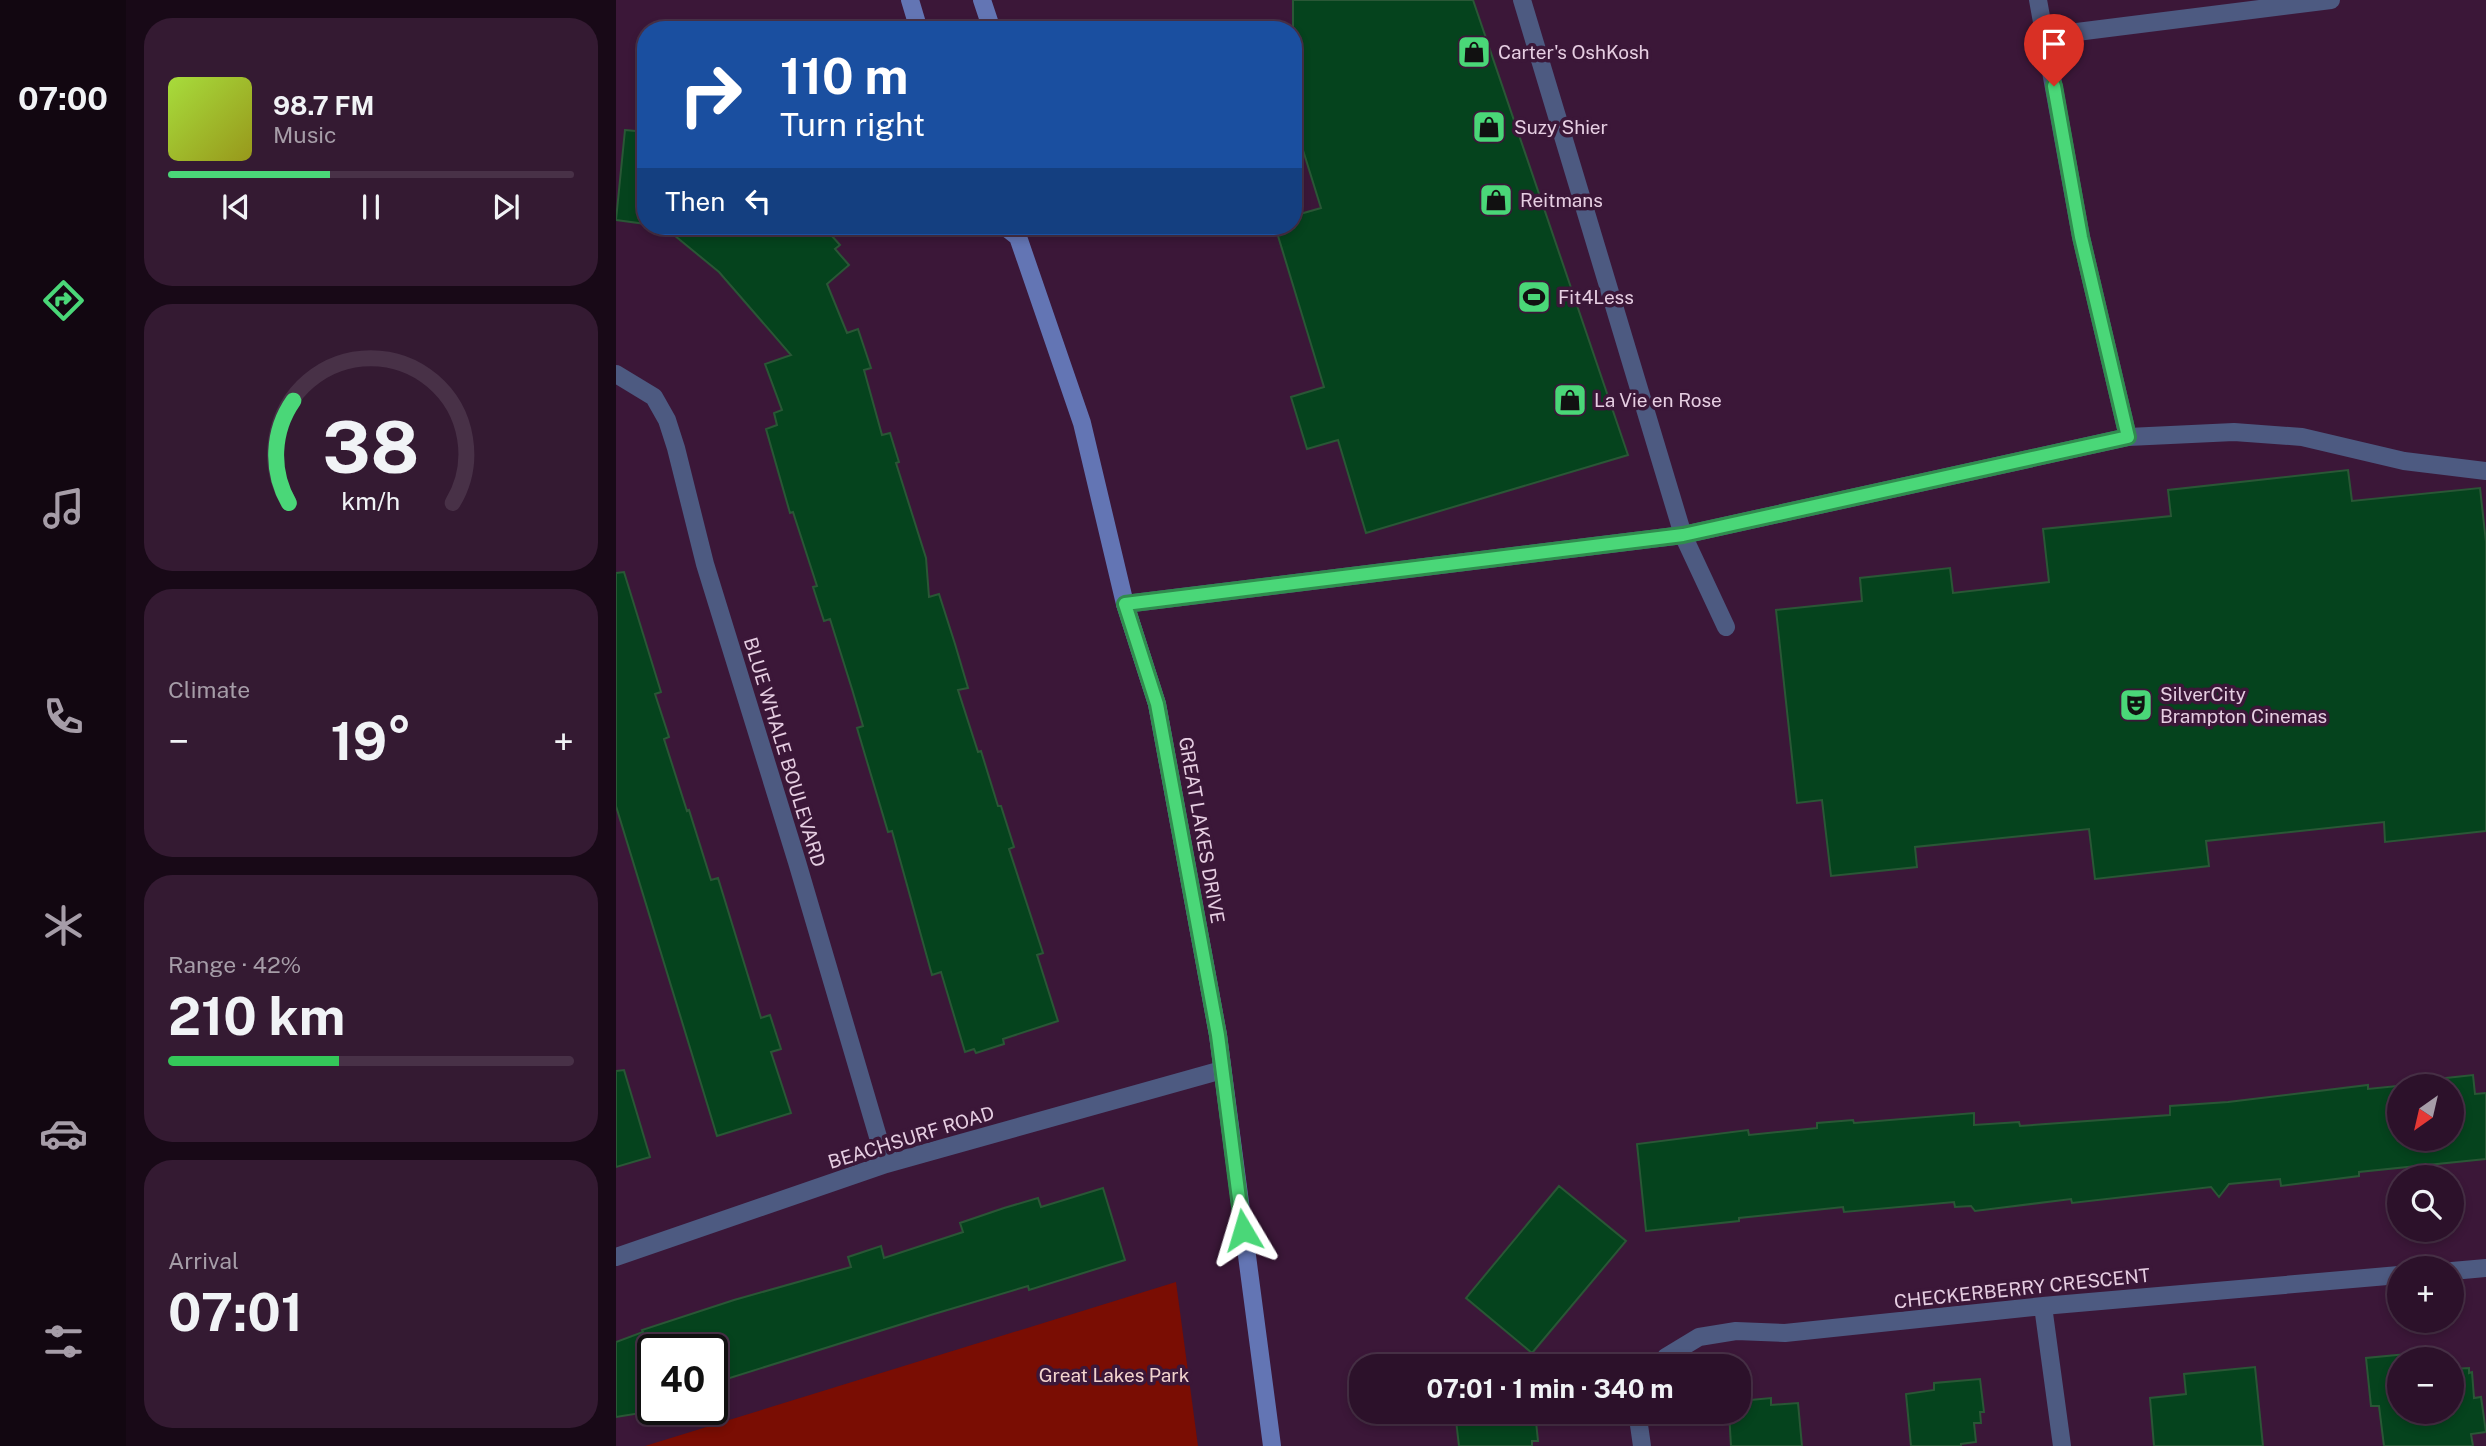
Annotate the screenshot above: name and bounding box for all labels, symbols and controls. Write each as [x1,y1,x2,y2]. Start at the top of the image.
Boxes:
pin [2024,14,2084,86]
icon: arrive [2035,25,2073,63]
shop icon: Carter's OshKosh [1455,33,1493,71]
place label: Carter's OshKosh [1498,41,1650,63]
text: 110 m [780,47,908,105]
icon: right [665,49,756,140]
text: 07:00 [18,80,108,117]
text: 98.7 FM [273,90,374,121]
text: Turn right [780,106,925,143]
shop icon: Suzy Shier [1470,108,1508,146]
place label: Suzy Shier [1514,116,1608,138]
text: Music [273,121,337,148]
shop icon: Reitmans [1477,181,1515,219]
icon: left [739,182,777,220]
text: Then [665,186,725,217]
icon: previous [217,188,255,226]
icon: pause [352,188,390,226]
icon: next [487,188,525,226]
place label: Reitmans [1520,189,1603,211]
icon: directions [39,276,88,325]
sports icon: Fit4Less [1515,278,1553,316]
place label: Fit4Less [1558,286,1634,308]
shop icon: La Vie en Rose [1551,381,1589,419]
place label: La Vie en Rose [1594,389,1722,411]
text: 38 [322,405,420,490]
icon: music [39,484,88,533]
text: km/h [342,486,400,516]
street label: BLUE WHALE BOULEVARD [740,635,830,869]
text: Climate [168,676,250,703]
place label: SilverCity Brampton Cinemas [2160,683,2327,727]
theatre icon: SilverCity Brampton Cinemas [2117,686,2155,724]
icon: phone [39,692,88,741]
text: 19° [330,711,412,772]
text: − [168,719,189,764]
text: + [553,719,574,764]
street label: GREAT LAKES DRIVE [1175,735,1229,925]
icon: climate [39,901,88,950]
text: Range · 42% [168,951,301,978]
text: 210 km [168,986,345,1047]
north arrow [2387,1074,2464,1152]
map controls [2387,1074,2464,1424]
street label: BEACHSURF ROAD [825,1101,997,1173]
icon: car [39,1109,88,1158]
button: search [2387,1165,2464,1242]
position arrow [1206,1193,1280,1267]
text: Arrival [168,1247,239,1274]
button: + [2387,1256,2464,1333]
street label: CHECKERBERRY CRESCENT [1893,1264,2151,1312]
text: 07:01 [168,1282,303,1343]
icon: filters [39,1317,88,1366]
speed limit sign: 40 [637,1334,728,1425]
button: − [2387,1347,2464,1424]
park label: Great Lakes Park [1039,1364,1190,1386]
text: 07:01 · 1 min · 340 m [1426,1373,1674,1404]

